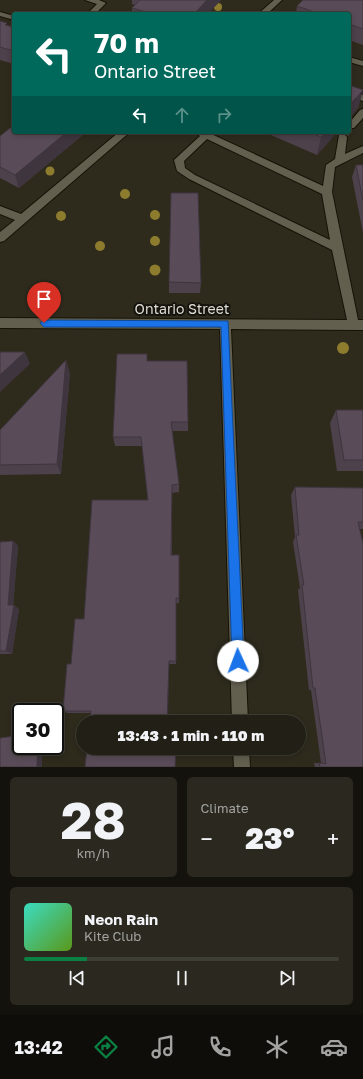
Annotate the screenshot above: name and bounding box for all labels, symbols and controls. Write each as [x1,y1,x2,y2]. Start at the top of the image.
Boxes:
text: 70 m [94,26,159,59]
icon: left [28,28,80,80]
text: Ontario Street [94,60,216,82]
icon: left [129,104,151,126]
icon: ahead [171,104,193,126]
icon: right [213,104,235,126]
pin [27,282,61,323]
icon: arrive [33,288,55,310]
street label: Ontario Street [135,300,229,317]
position arrow [217,640,259,682]
speed limit sign: 30 [12,703,64,755]
text: 13:43 · 1 min · 110 m [118,726,264,744]
text: 28 [61,788,126,850]
text: Climate [201,800,248,816]
text: 23° [245,820,294,856]
text: − [201,825,213,852]
text: + [327,825,339,852]
text: km/h [77,845,110,861]
text: Neon Rain [84,910,158,928]
text: Kite Club [84,928,141,944]
icon: previous [66,967,88,989]
icon: pause [171,967,193,989]
icon: next [276,967,298,989]
icon: directions [92,1033,120,1061]
icon: music [149,1033,177,1061]
icon: phone [206,1033,234,1061]
icon: climate [263,1033,291,1061]
icon: car [320,1033,348,1061]
text: 13:42 [15,1036,63,1058]

